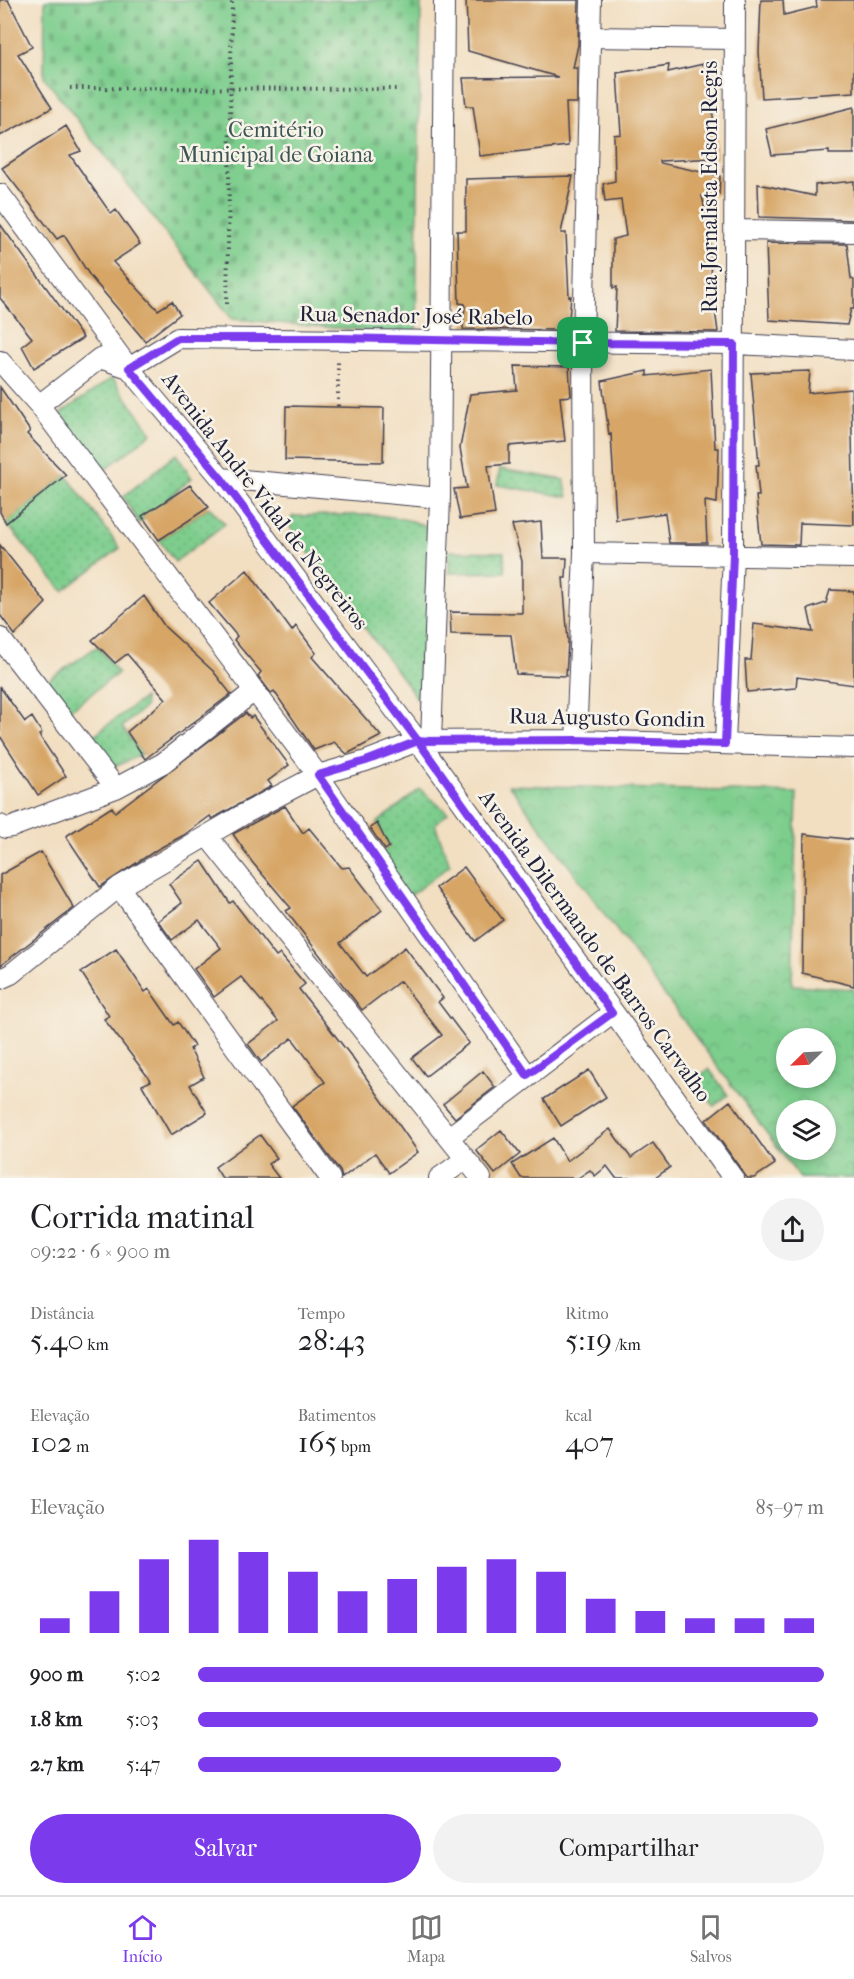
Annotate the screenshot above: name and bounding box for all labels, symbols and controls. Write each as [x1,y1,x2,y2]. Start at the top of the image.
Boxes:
street label: Rua Jornalista Edson Regis [697,61,723,313]
park label: Cemitério Municipal de Goiana [179,117,374,168]
street label: Rua Senador José Rabelo [299,301,533,331]
pin [557,317,608,368]
icon: arrive [566,326,599,359]
street label: Avenida Andre Vidal de Negreiros [156,366,374,635]
street label: Rua Augusto Gondin [509,703,706,733]
street label: Avenida Dilermando de Barros Carvalho [472,784,717,1107]
north arrow [776,1028,836,1088]
map controls [776,1028,836,1160]
button: layers [776,1100,836,1160]
text: Corrida matinal [30,1198,254,1237]
button: share [761,1198,824,1261]
text: 09:22 · 6 × 900 m [30,1240,170,1263]
text: Distância [30,1304,94,1323]
text: Tempo [298,1304,345,1323]
text: Ritmo [565,1304,609,1323]
text: 5.40 [30,1323,84,1358]
text: 28:43 [298,1323,365,1358]
text: 5:19 [565,1323,612,1358]
text: km [84,1335,109,1354]
text: /km [612,1335,641,1354]
text: Elevação [30,1406,90,1425]
text: Batimentos [298,1406,376,1425]
text: kcal [565,1406,592,1425]
text: 102 [30,1425,73,1460]
text: 165 [298,1425,337,1460]
text: 407 [565,1425,614,1460]
text: m [73,1437,89,1456]
text: bpm [337,1437,371,1456]
text: Elevação [30,1496,105,1519]
text: 85–97 m [756,1496,824,1519]
text: 900 m [30,1663,83,1686]
text: 5:02 [126,1663,161,1686]
text: 1.8 km [30,1708,82,1731]
text: 5:03 [126,1708,159,1731]
text: 2.7 km [30,1753,84,1776]
text: 5:47 [126,1753,160,1776]
button: Salvar [30,1814,421,1883]
button: Compartilhar [433,1814,824,1883]
tab: Início [122,1911,162,1966]
tab: Mapa [407,1911,445,1966]
tab: Salvos [690,1911,732,1966]

